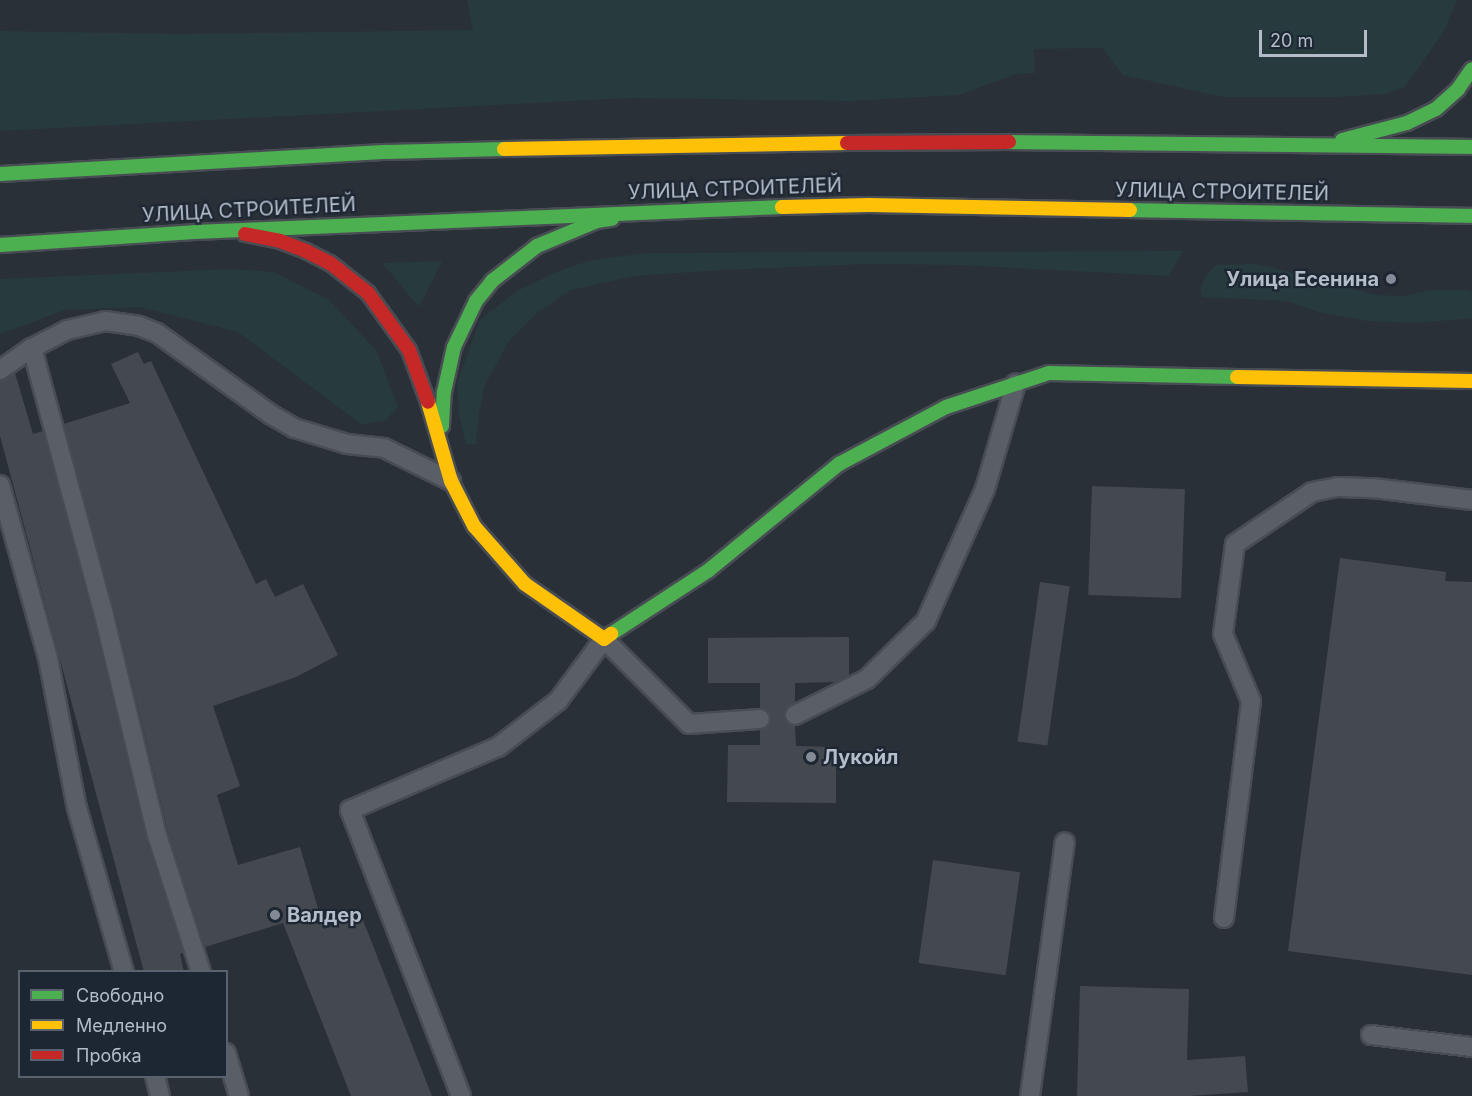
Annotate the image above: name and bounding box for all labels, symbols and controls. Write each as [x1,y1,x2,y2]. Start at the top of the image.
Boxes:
scale bar [1262,18,1370,56]
text: 20 m [1270,30,1313,51]
street label: УЛИЦА СТРОИТЕЛЕЙ [628,173,842,205]
street label: УЛИЦА СТРОИТЕЛЕЙ [1115,178,1329,206]
street label: УЛИЦА СТРОИТЕЛЕЙ [141,192,357,228]
place label: Улица Есенина [1226,267,1379,291]
marker: Улица Есенина [1384,272,1398,286]
place label: Лукойл [823,745,898,769]
marker: Лукойл [804,750,818,764]
place label: Валдер [287,903,362,927]
marker: Валдер [268,908,282,922]
legend [18,970,228,1078]
text: Свободно [76,985,164,1006]
text: Медленно [76,1015,167,1036]
text: Пробка [76,1045,142,1066]

